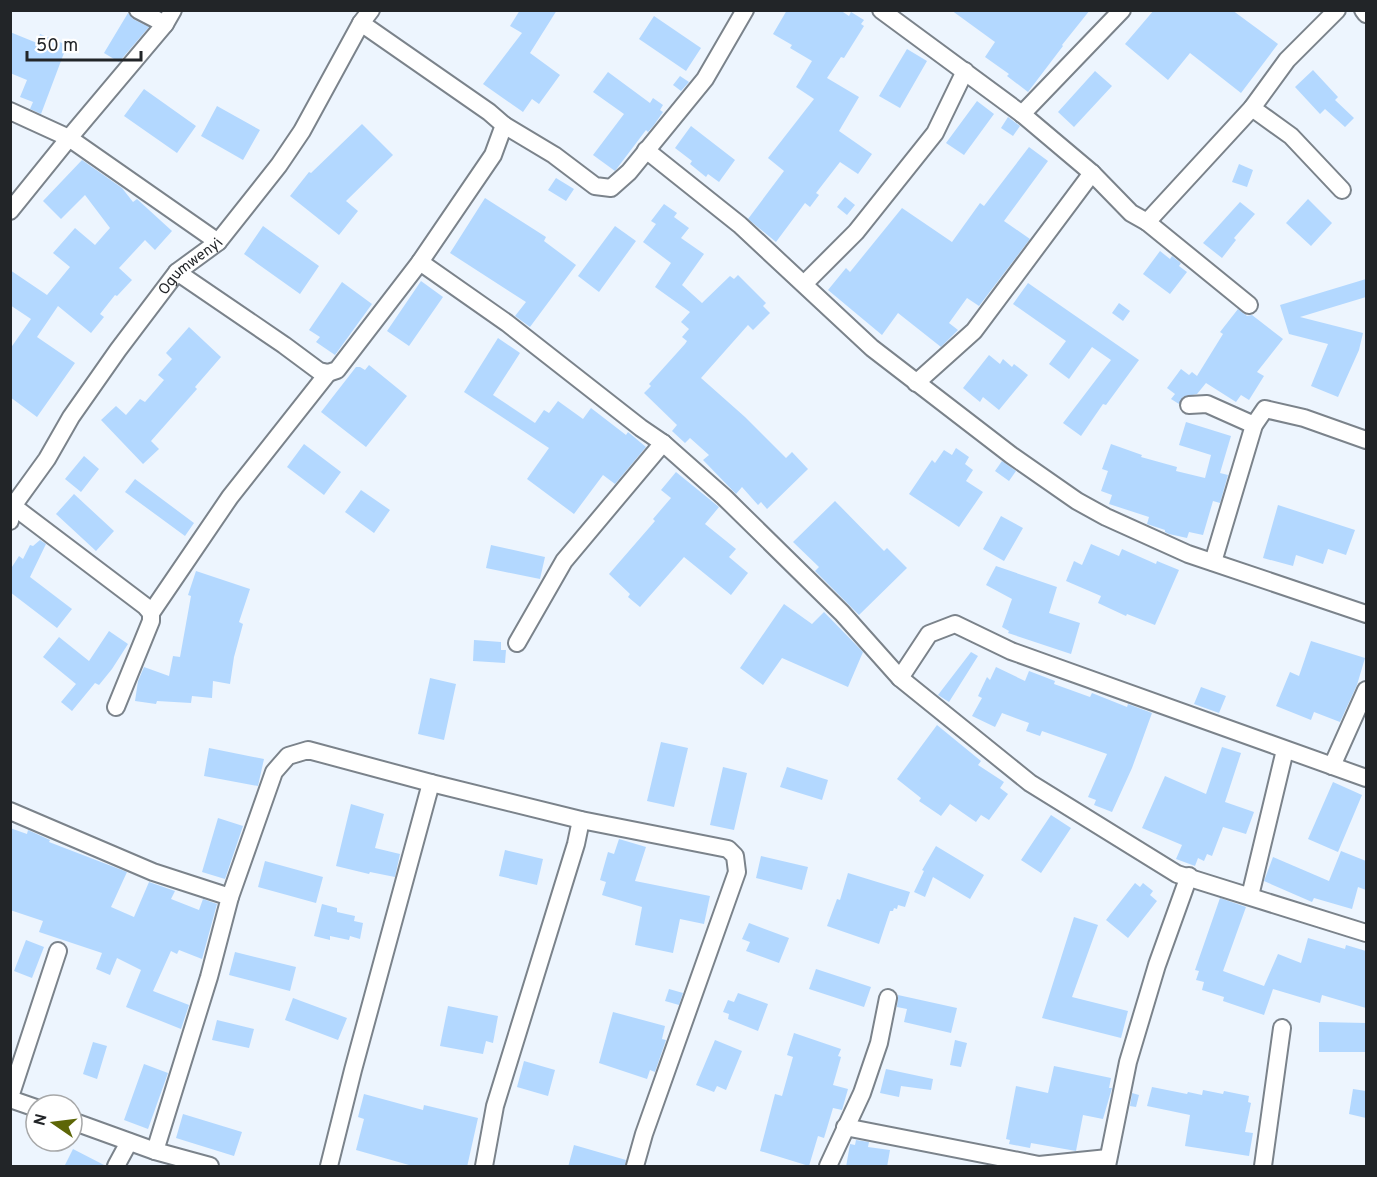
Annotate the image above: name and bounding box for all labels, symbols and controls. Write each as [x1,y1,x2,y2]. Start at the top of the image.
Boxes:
scale bar [27,24,141,62]
text: 50 m [36,35,78,58]
street label: Ogumwenyi [155,235,228,299]
north arrow [24,1093,84,1153]
text: N [30,1112,52,1128]

